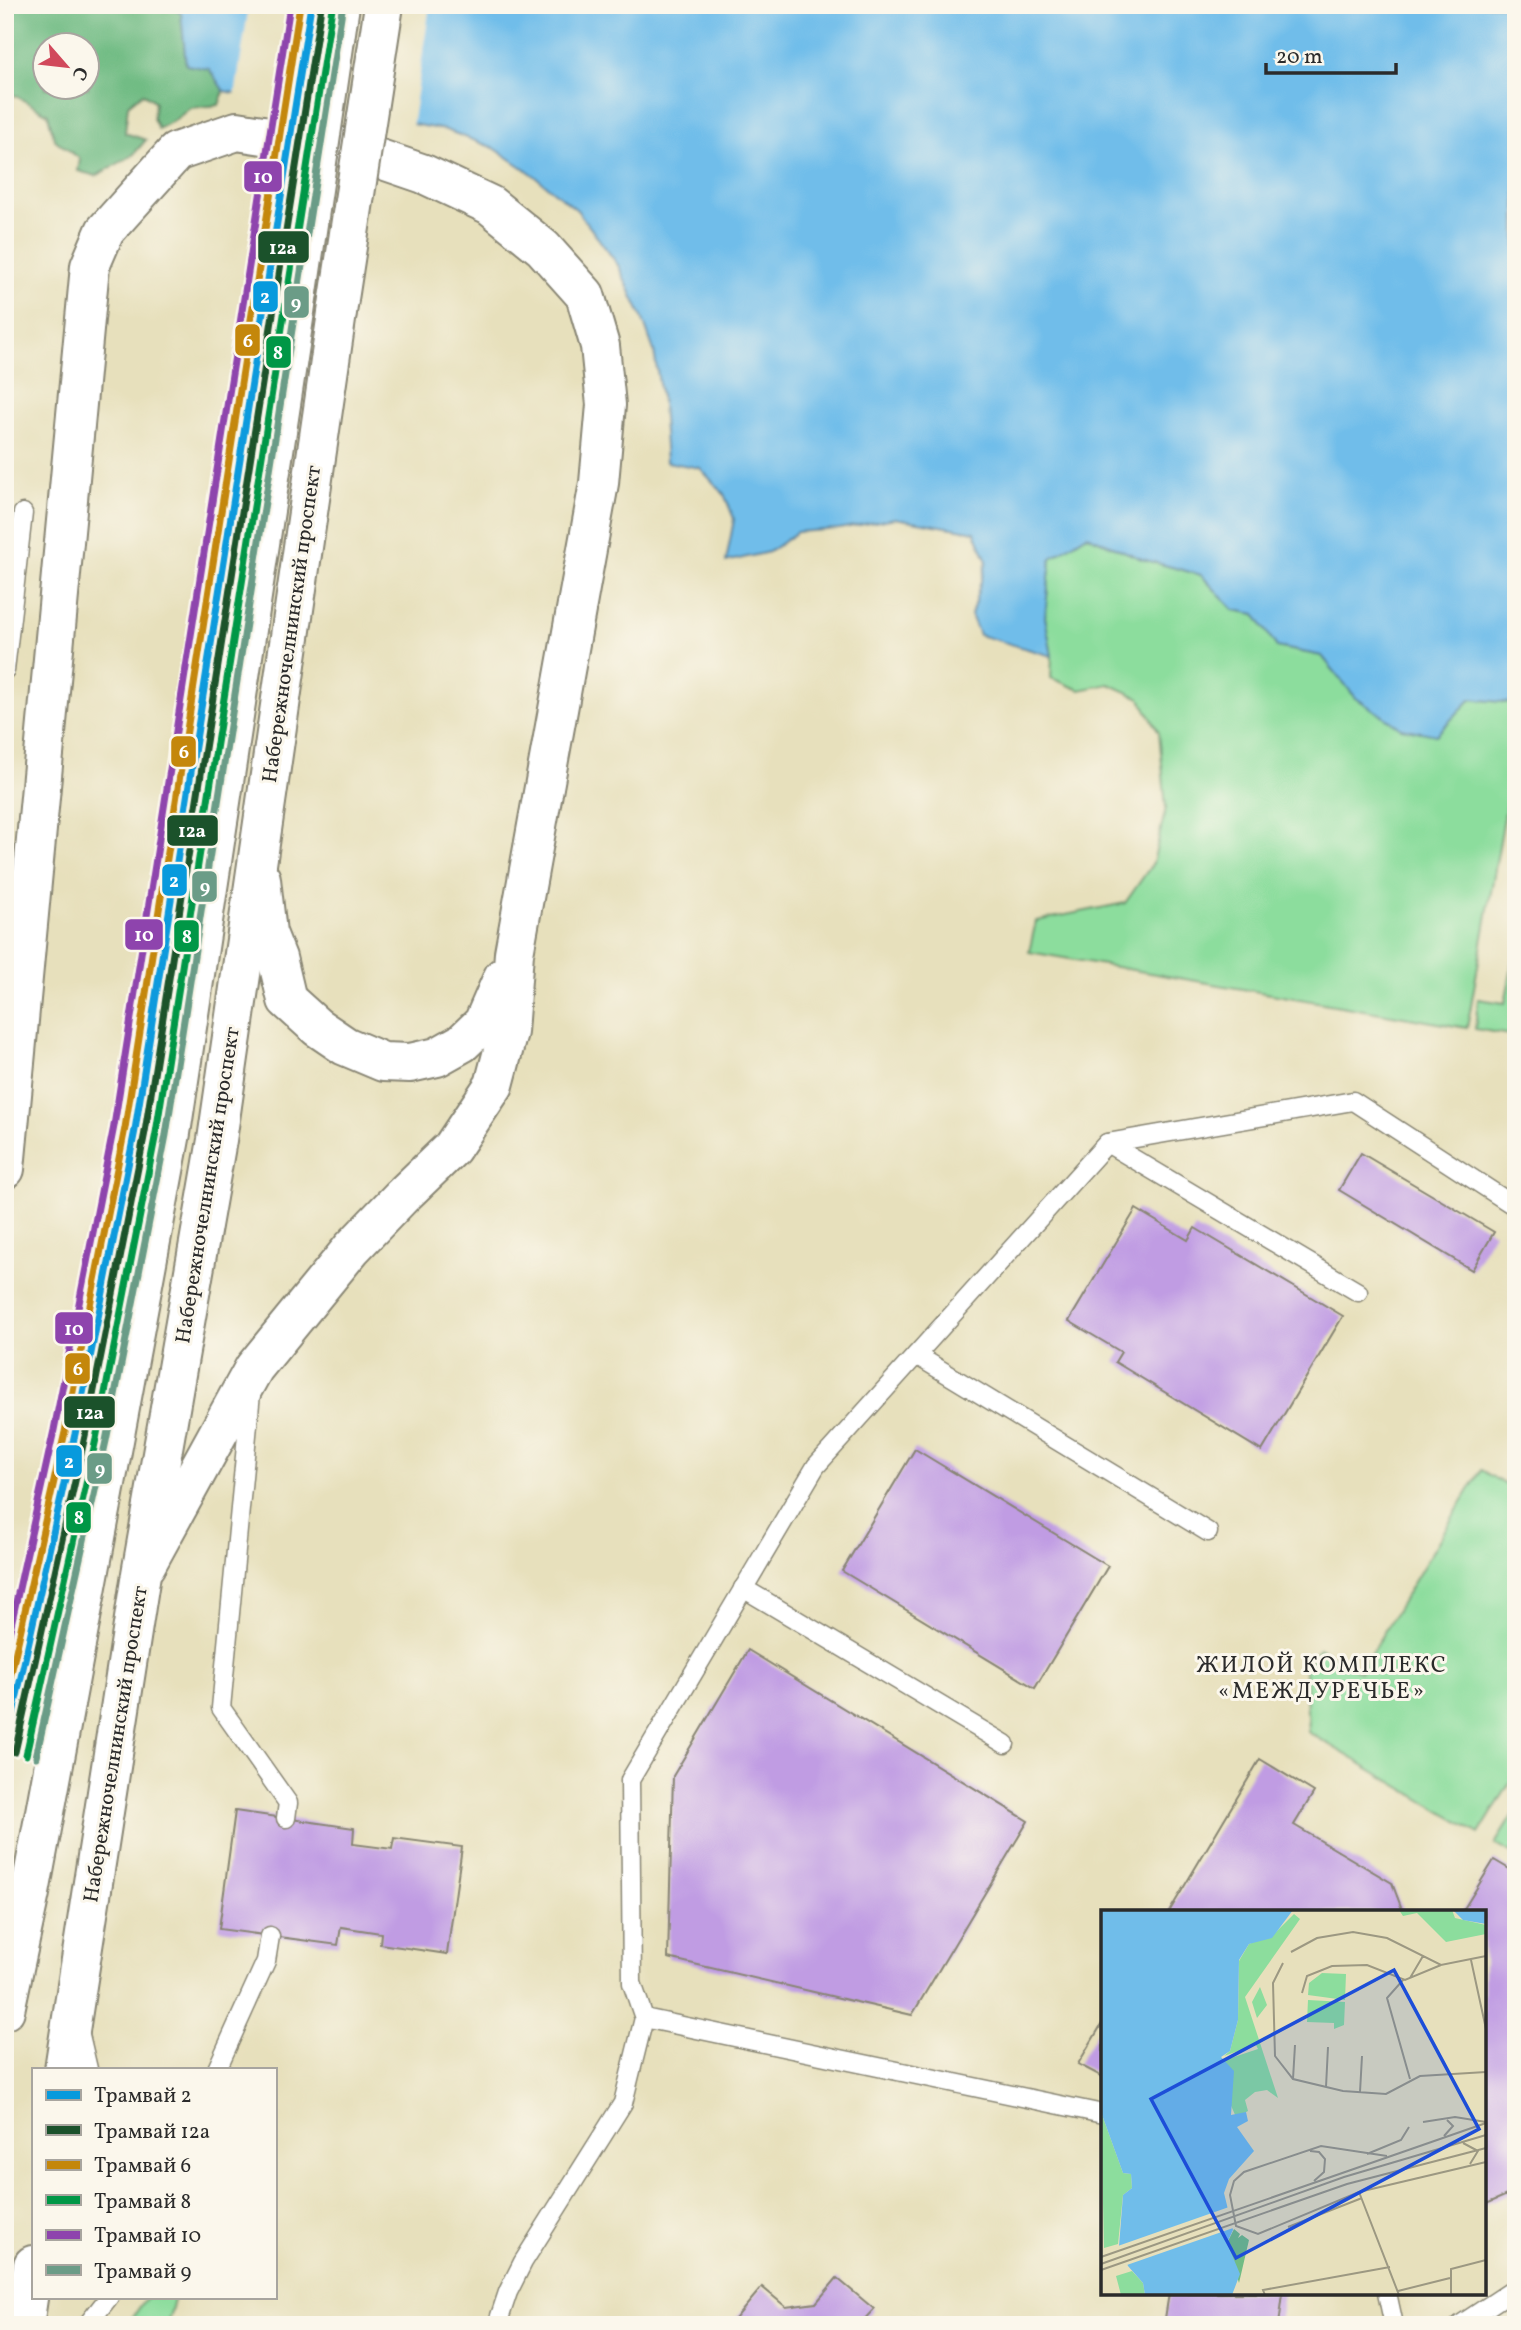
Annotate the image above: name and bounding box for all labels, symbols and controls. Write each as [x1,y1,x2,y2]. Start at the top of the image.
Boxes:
north arrow [32,32,102,102]
scale bar [1266,32,1395,76]
text: 20 m [1276,43,1322,72]
text: С [65,62,94,85]
line badge: 10 [243,160,283,193]
text: 10 [253,165,273,191]
line badge: 12а [257,230,310,264]
text: 12а [269,236,297,262]
line badge: 2 [252,280,279,313]
text: 2 [260,285,270,311]
line badge: 9 [283,285,310,319]
text: 9 [291,291,301,317]
line badge: 6 [234,323,261,357]
text: 6 [243,329,253,355]
line badge: 8 [265,335,292,369]
text: 8 [273,341,283,367]
street label: Набережночелнинский проспект [256,463,329,785]
line badge: 6 [170,735,197,768]
text: 6 [179,740,189,766]
line badge: 12а [166,814,219,847]
text: 12а [178,819,206,845]
line badge: 2 [161,863,188,897]
text: 2 [169,869,179,895]
line badge: 9 [191,870,218,903]
text: 9 [200,875,210,901]
line badge: 10 [124,918,164,951]
line badge: 8 [173,919,200,953]
text: 10 [134,923,154,949]
text: 8 [182,925,192,951]
street label: Набережночелнинский проспект [169,1025,248,1346]
line badge: 10 [54,1311,94,1345]
text: 10 [64,1317,84,1343]
line badge: 6 [64,1352,91,1385]
text: 6 [73,1357,83,1383]
line badge: 12а [63,1395,116,1429]
text: 12а [76,1401,104,1427]
line badge: 2 [55,1444,83,1478]
text: 2 [64,1450,74,1476]
line badge: 9 [86,1452,113,1485]
text: 9 [95,1457,105,1483]
line badge: 8 [65,1501,92,1534]
text: 8 [74,1506,84,1532]
street label: Набережночелнинский проспект [77,1584,156,1905]
district label: ЖИЛОЙ КОМПЛЕКС «МЕЖДУРЕЧЬЕ» [1196,1650,1448,1708]
inset map [1101,1910,1486,2295]
legend [32,2068,276,2298]
text: Трамвай 2 [94,2082,192,2111]
text: Трамвай 12а [94,2118,210,2147]
text: Трамвай 6 [94,2152,191,2181]
text: Трамвай 8 [94,2188,191,2217]
text: Трамвай 10 [94,2222,201,2251]
text: Трамвай 9 [94,2258,191,2287]

